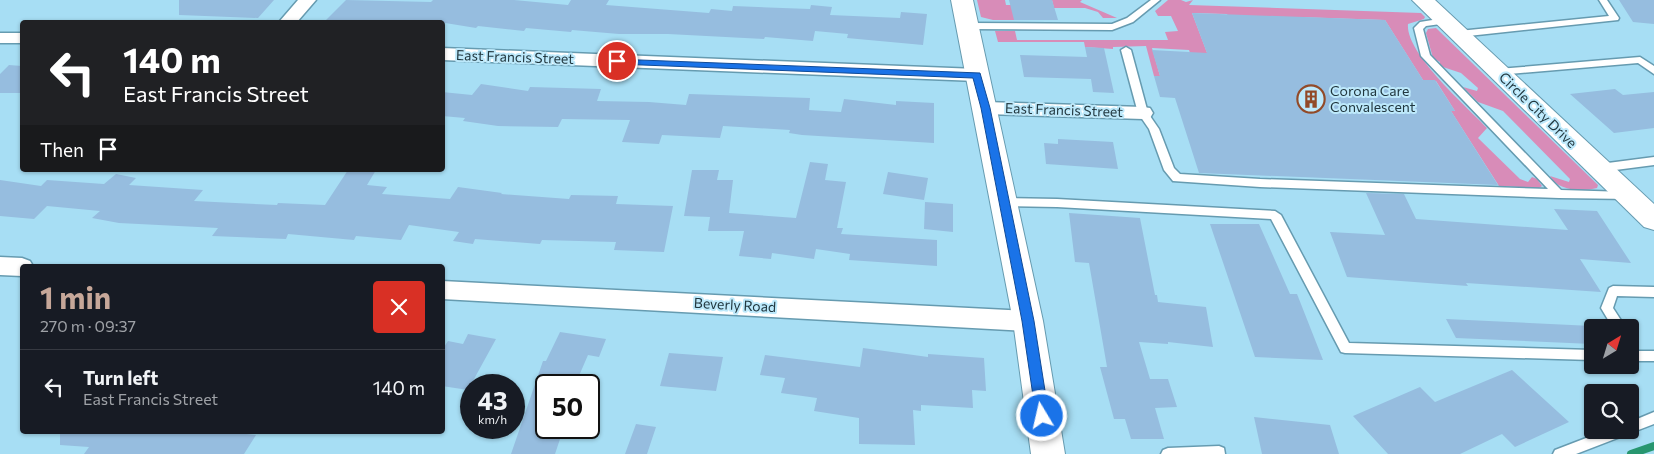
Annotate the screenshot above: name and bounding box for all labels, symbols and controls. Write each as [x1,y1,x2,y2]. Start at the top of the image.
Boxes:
text: 140 m [123,37,221,80]
icon: left [40,40,105,105]
pin [596,40,638,82]
street label: East Francis Street [456,46,575,67]
icon: arrive [603,47,631,75]
street label: Circle City Drive [1496,68,1581,151]
text: East Francis Street [123,80,309,107]
place label: Corona Care Convalescent [1330,82,1416,115]
building icon: Corona Care Convalescent [1296,84,1326,114]
street label: East Francis Street [1005,99,1124,120]
icon: arrive [94,135,122,163]
text: Then [40,138,84,161]
text: 1 min [40,278,111,315]
button: close [373,281,425,333]
street label: Beverly Road [693,294,777,315]
text: 270 m · 09:37 [40,316,136,335]
north arrow [1584,319,1639,374]
map controls [1584,319,1639,439]
text: Turn left [83,366,158,389]
icon: left [40,373,68,401]
speed limit sign: 50 [535,374,600,439]
text: 140 m [373,376,425,399]
button: search [1584,384,1639,439]
text: 43 [478,385,507,415]
text: East Francis Street [83,389,218,408]
position arrow [1015,389,1067,441]
text: km/h [478,412,507,426]

